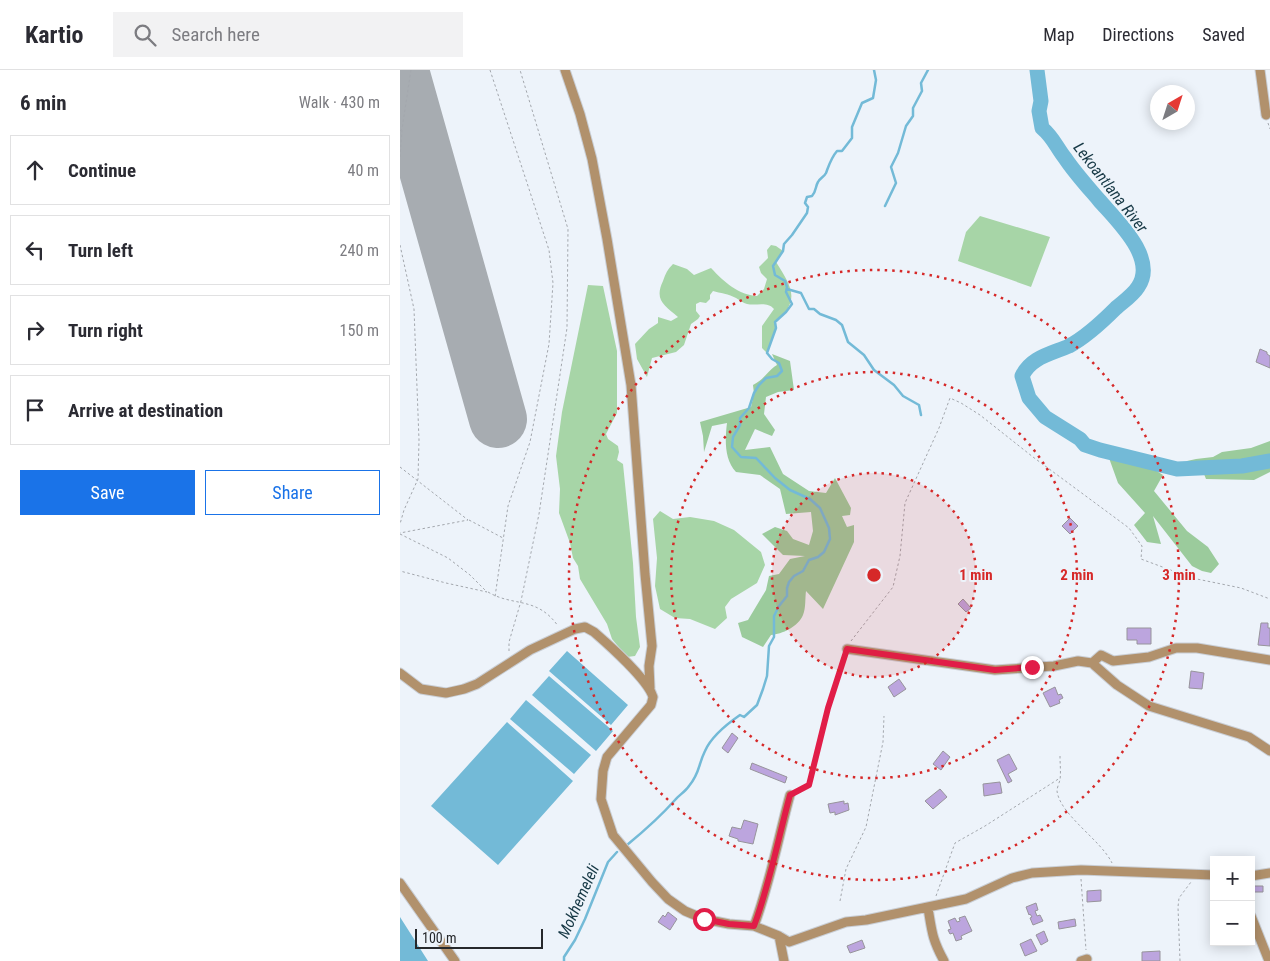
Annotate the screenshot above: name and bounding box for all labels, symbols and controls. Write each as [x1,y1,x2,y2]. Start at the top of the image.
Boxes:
search box [113,12,463,57]
text: Kartio [25,21,83,49]
icon: search [131,21,159,49]
text: Search here [171,23,260,46]
text: Map [1043,24,1074,45]
text: Directions [1102,24,1174,45]
text: Saved [1202,24,1245,45]
north arrow [1150,85,1195,130]
text: 6 min [20,91,67,115]
text: Walk · 430 m [299,93,380,112]
water label: Lekoantlana River [1070,139,1152,237]
icon: ahead [21,156,49,184]
text: Continue [68,159,136,182]
text: 40 m [347,161,379,180]
icon: left [21,236,49,264]
text: Turn left [68,239,133,262]
text: 240 m [340,241,379,260]
icon: right [21,316,49,344]
text: Turn right [68,319,143,342]
text: 150 m [340,321,379,340]
icon: arrive [21,396,49,424]
text: Arrive at destination [68,399,223,422]
button: Save [20,470,195,515]
button: Share [205,470,380,515]
centre of rings [865,566,883,584]
text: 1 min [959,566,993,584]
text: 2 min [1060,566,1094,584]
text: 3 min [1162,566,1196,584]
route end [1021,656,1044,679]
map controls [1210,856,1255,946]
button: + [1210,856,1255,901]
water label: Mokhemeleli [554,861,603,941]
button: − [1210,901,1255,946]
route start [693,908,716,931]
scale bar [415,926,542,949]
text: 100 m [422,930,457,946]

